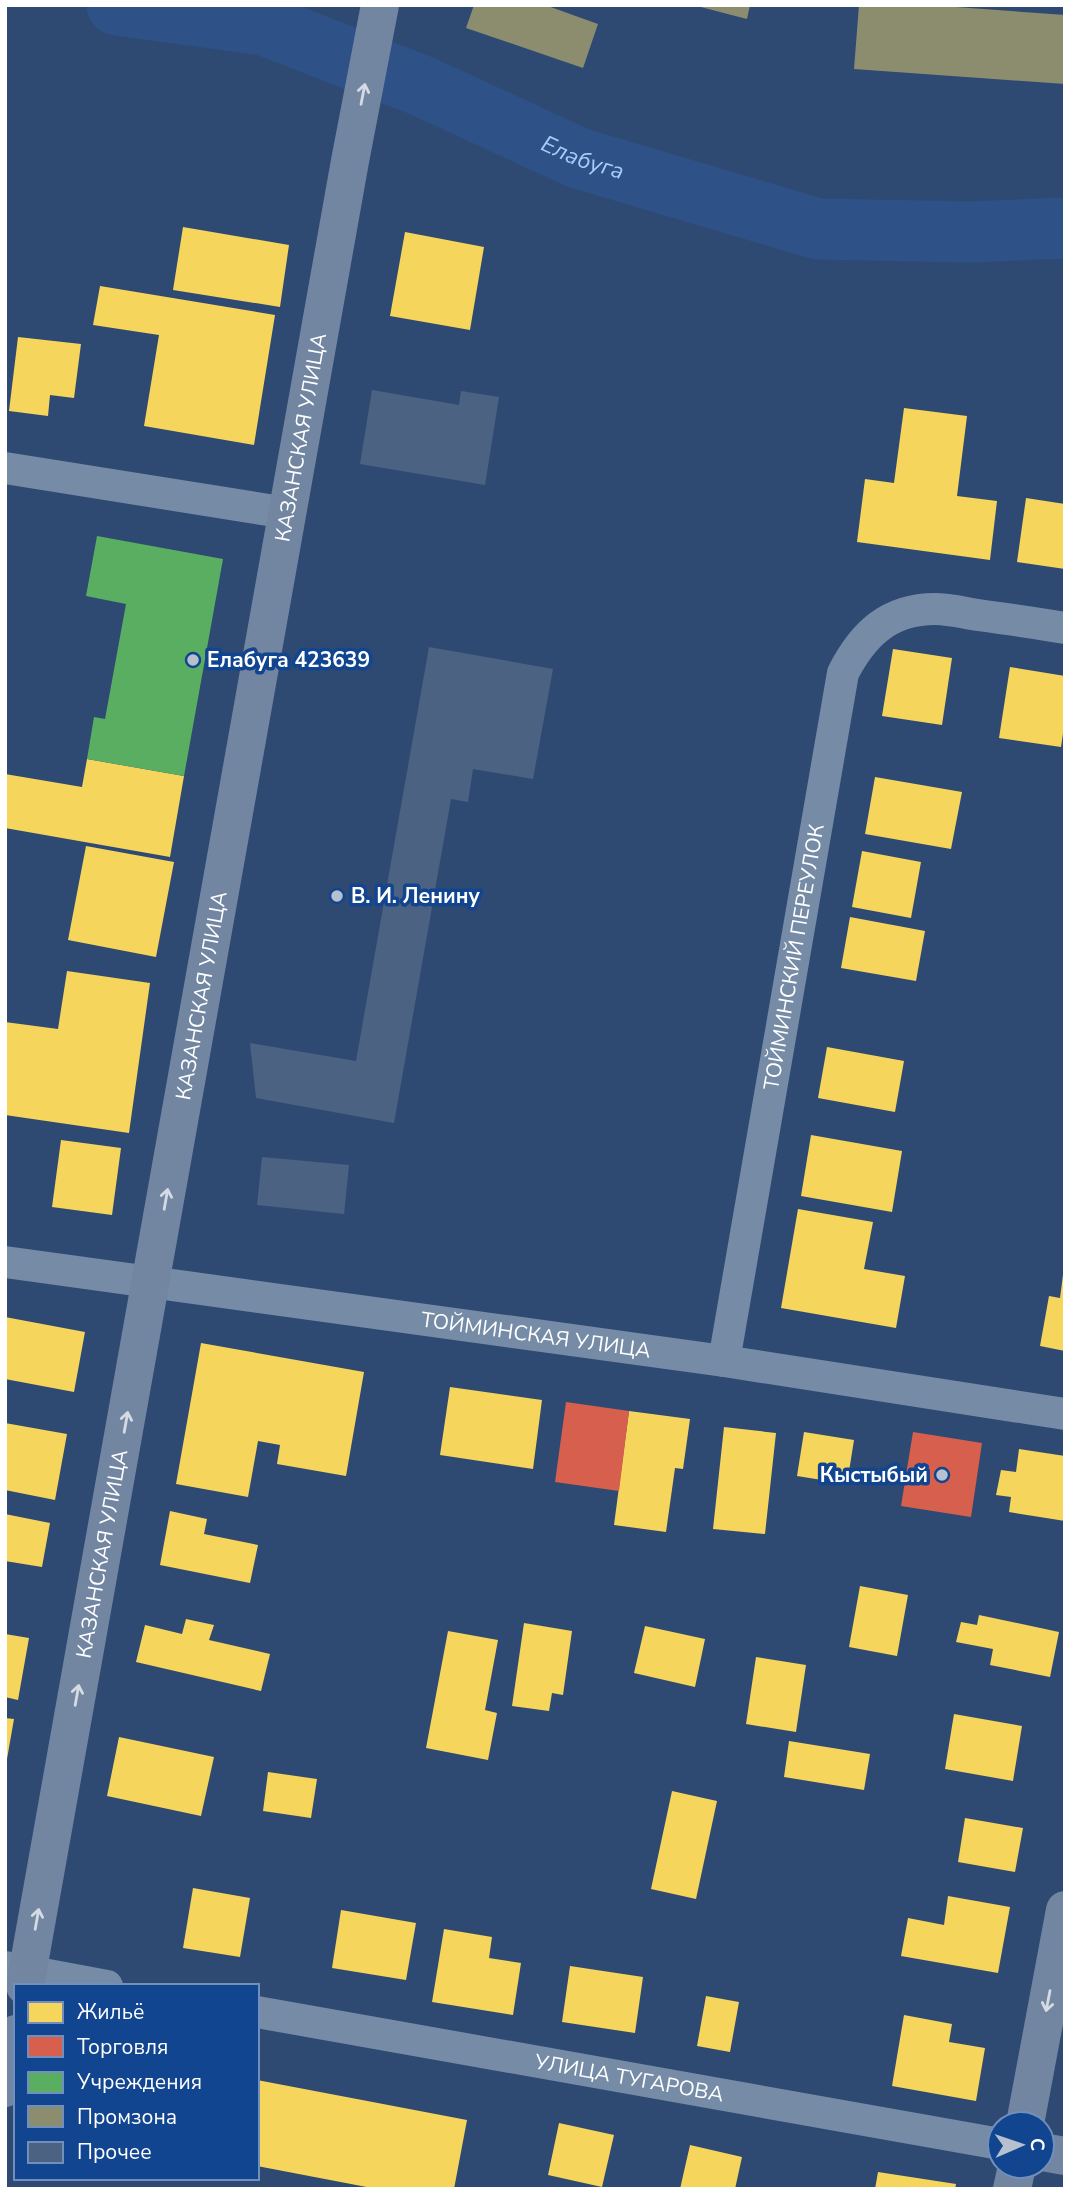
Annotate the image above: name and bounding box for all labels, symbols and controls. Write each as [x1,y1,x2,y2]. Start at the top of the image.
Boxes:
one-way arrow [356,83,370,106]
water label: Елабуга [536,128,628,186]
street label: КАЗАНСКАЯ УЛИЦА [268,331,333,544]
place label: Елабуга 423639 [207,646,370,674]
marker: Елабуга 423639 [185,652,201,668]
street label: ТОЙМИНСКИЙ ПЕРЕУЛОК [757,821,831,1092]
place label: В. И. Ленину [351,882,480,910]
marker: В. И. Ленину [329,888,345,904]
street label: КАЗАНСКАЯ УЛИЦА [169,889,234,1102]
one-way arrow [160,1188,173,1210]
street label: ТОЙМИНСКАЯ УЛИЦА [419,1305,653,1365]
one-way arrow [120,1412,133,1434]
street label: КАЗАНСКАЯ УЛИЦА [70,1447,134,1660]
place label: Кыстыбый [820,1461,928,1489]
marker: Кыстыбый [934,1467,950,1483]
one-way arrow [71,1684,84,1707]
one-way arrow [31,1908,45,1931]
legend [14,1984,259,2180]
one-way arrow [1040,1989,1054,2012]
text: Жильё [77,1998,144,2026]
text: Торговля [77,2033,168,2061]
street label: УЛИЦА ТУГАРОВА [531,2047,726,2109]
text: Учреждения [76,2068,202,2096]
text: Промзона [77,2103,177,2131]
north arrow [986,2110,1056,2180]
text: Прочее [77,2138,152,2166]
text: С [1024,2138,1050,2151]

